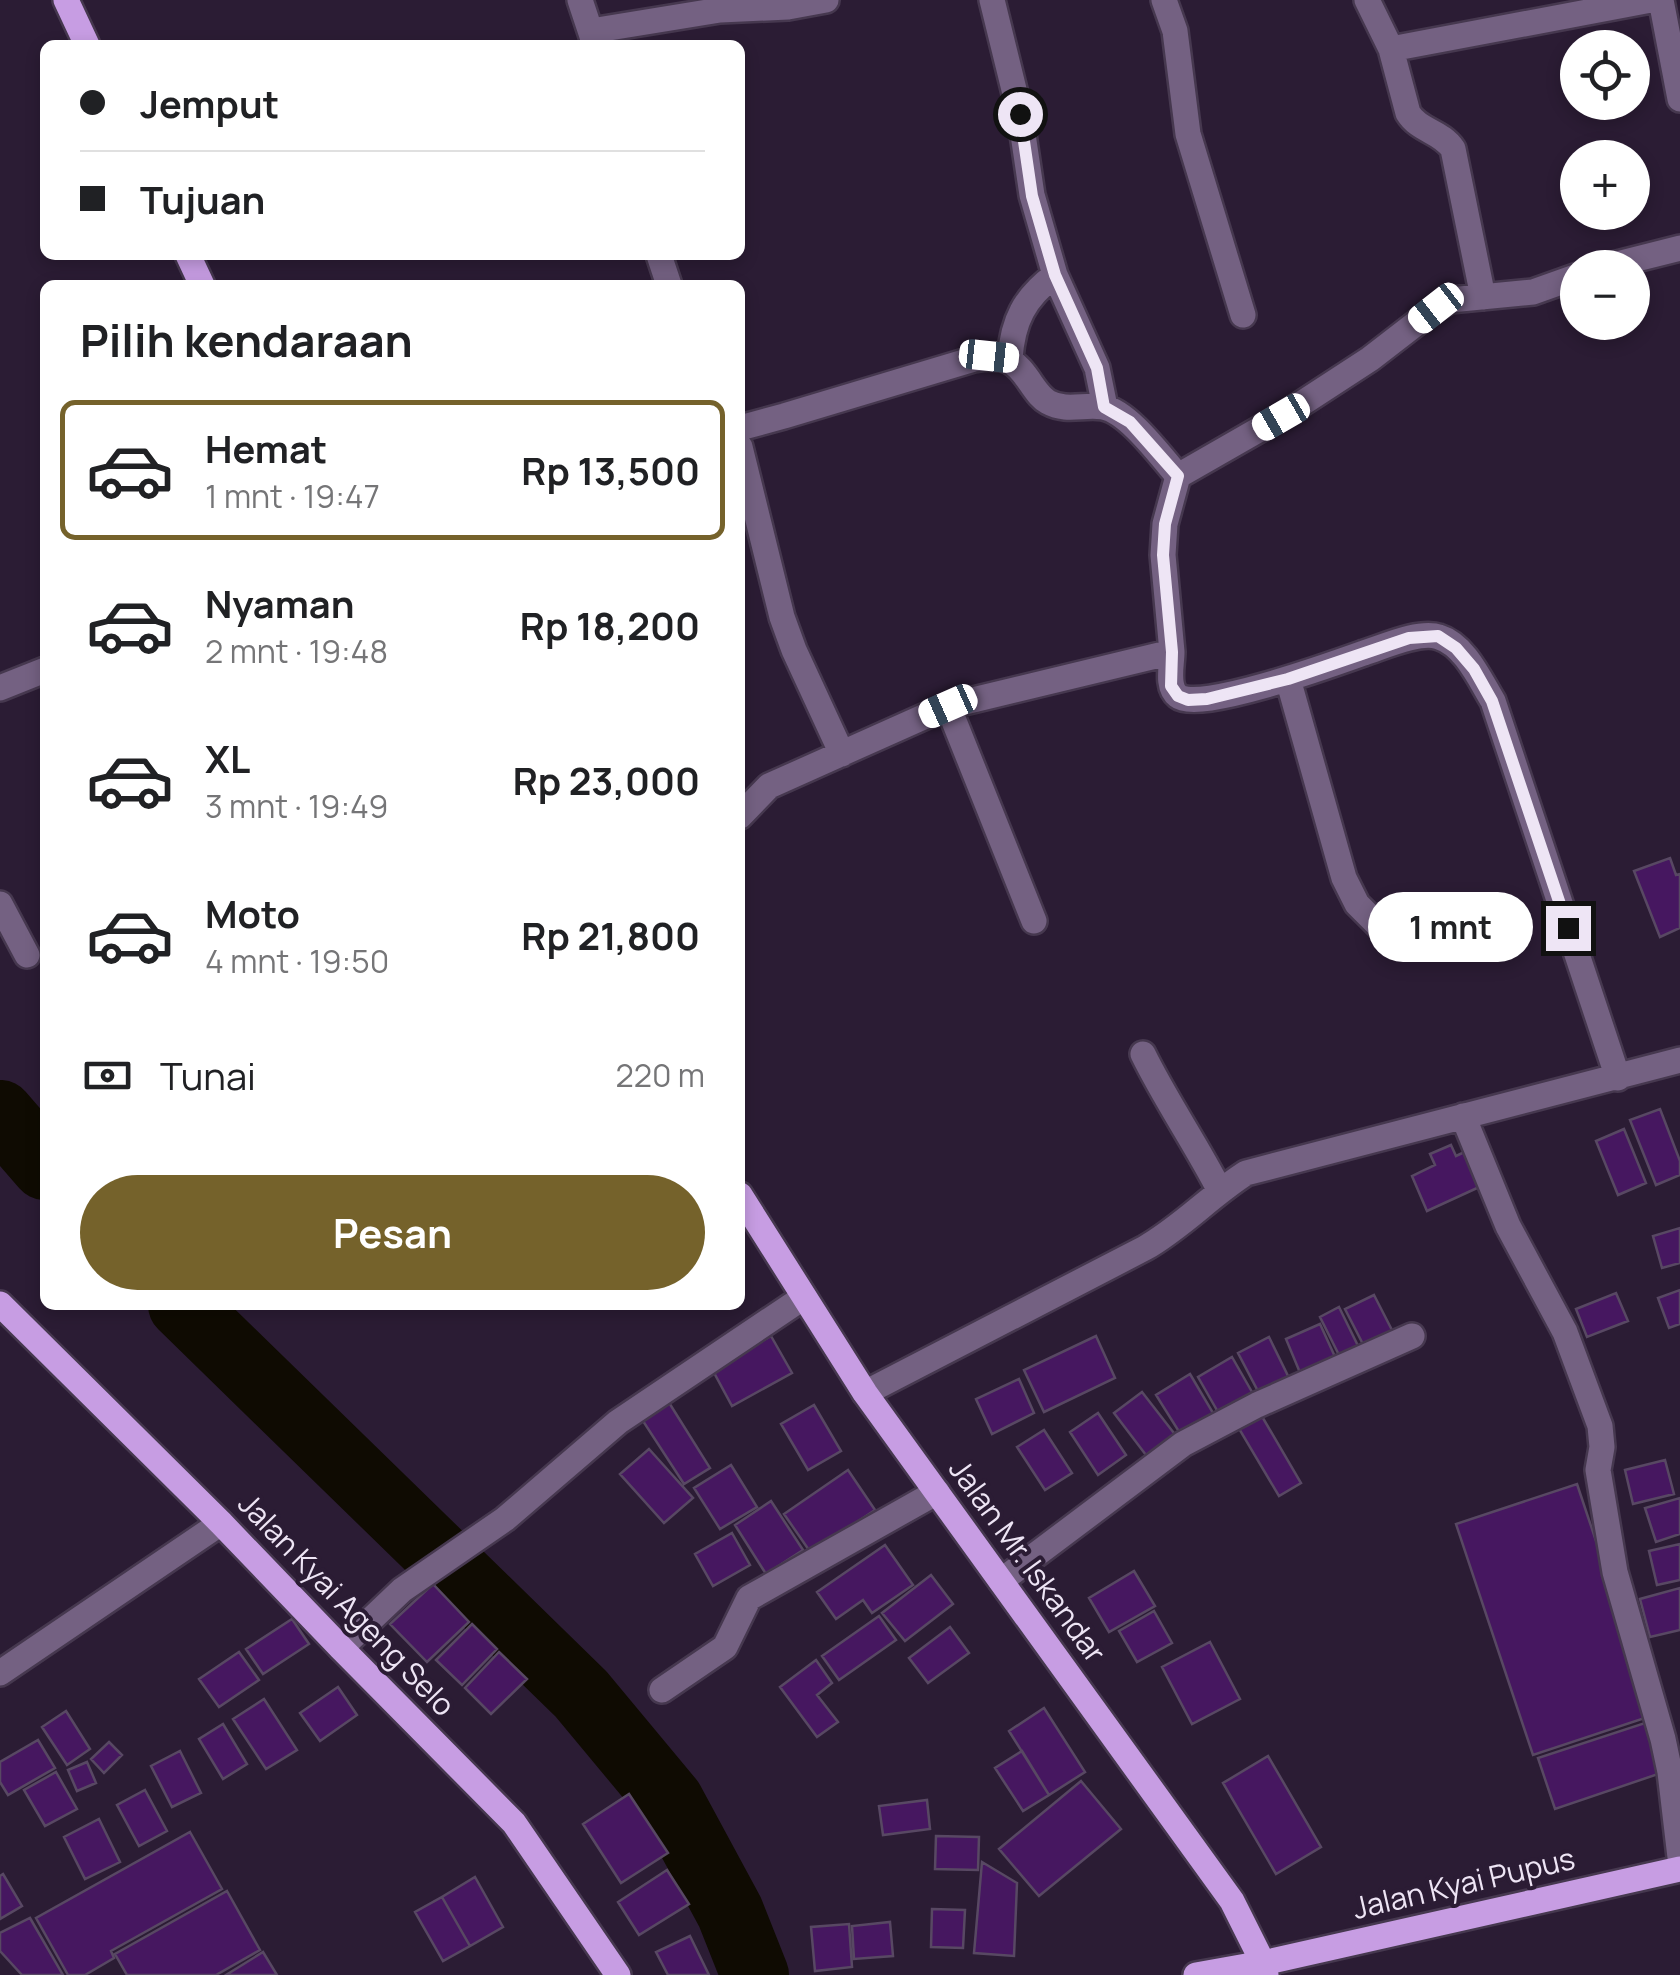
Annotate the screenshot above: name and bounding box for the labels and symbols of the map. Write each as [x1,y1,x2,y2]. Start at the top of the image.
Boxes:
route start [998,92,1043,137]
car [1403,278,1469,338]
car [958,338,1020,374]
car [1248,389,1314,445]
car [914,680,982,732]
callout: 1 mnt [1368,893,1533,963]
route end [1546,906,1591,951]
street label: Jalan Mr. Iskandar [940,1450,1116,1670]
street label: Jalan Kyai Ageng Selo [230,1483,465,1725]
street label: Jalan Kyai Pupus [1349,1837,1579,1928]

